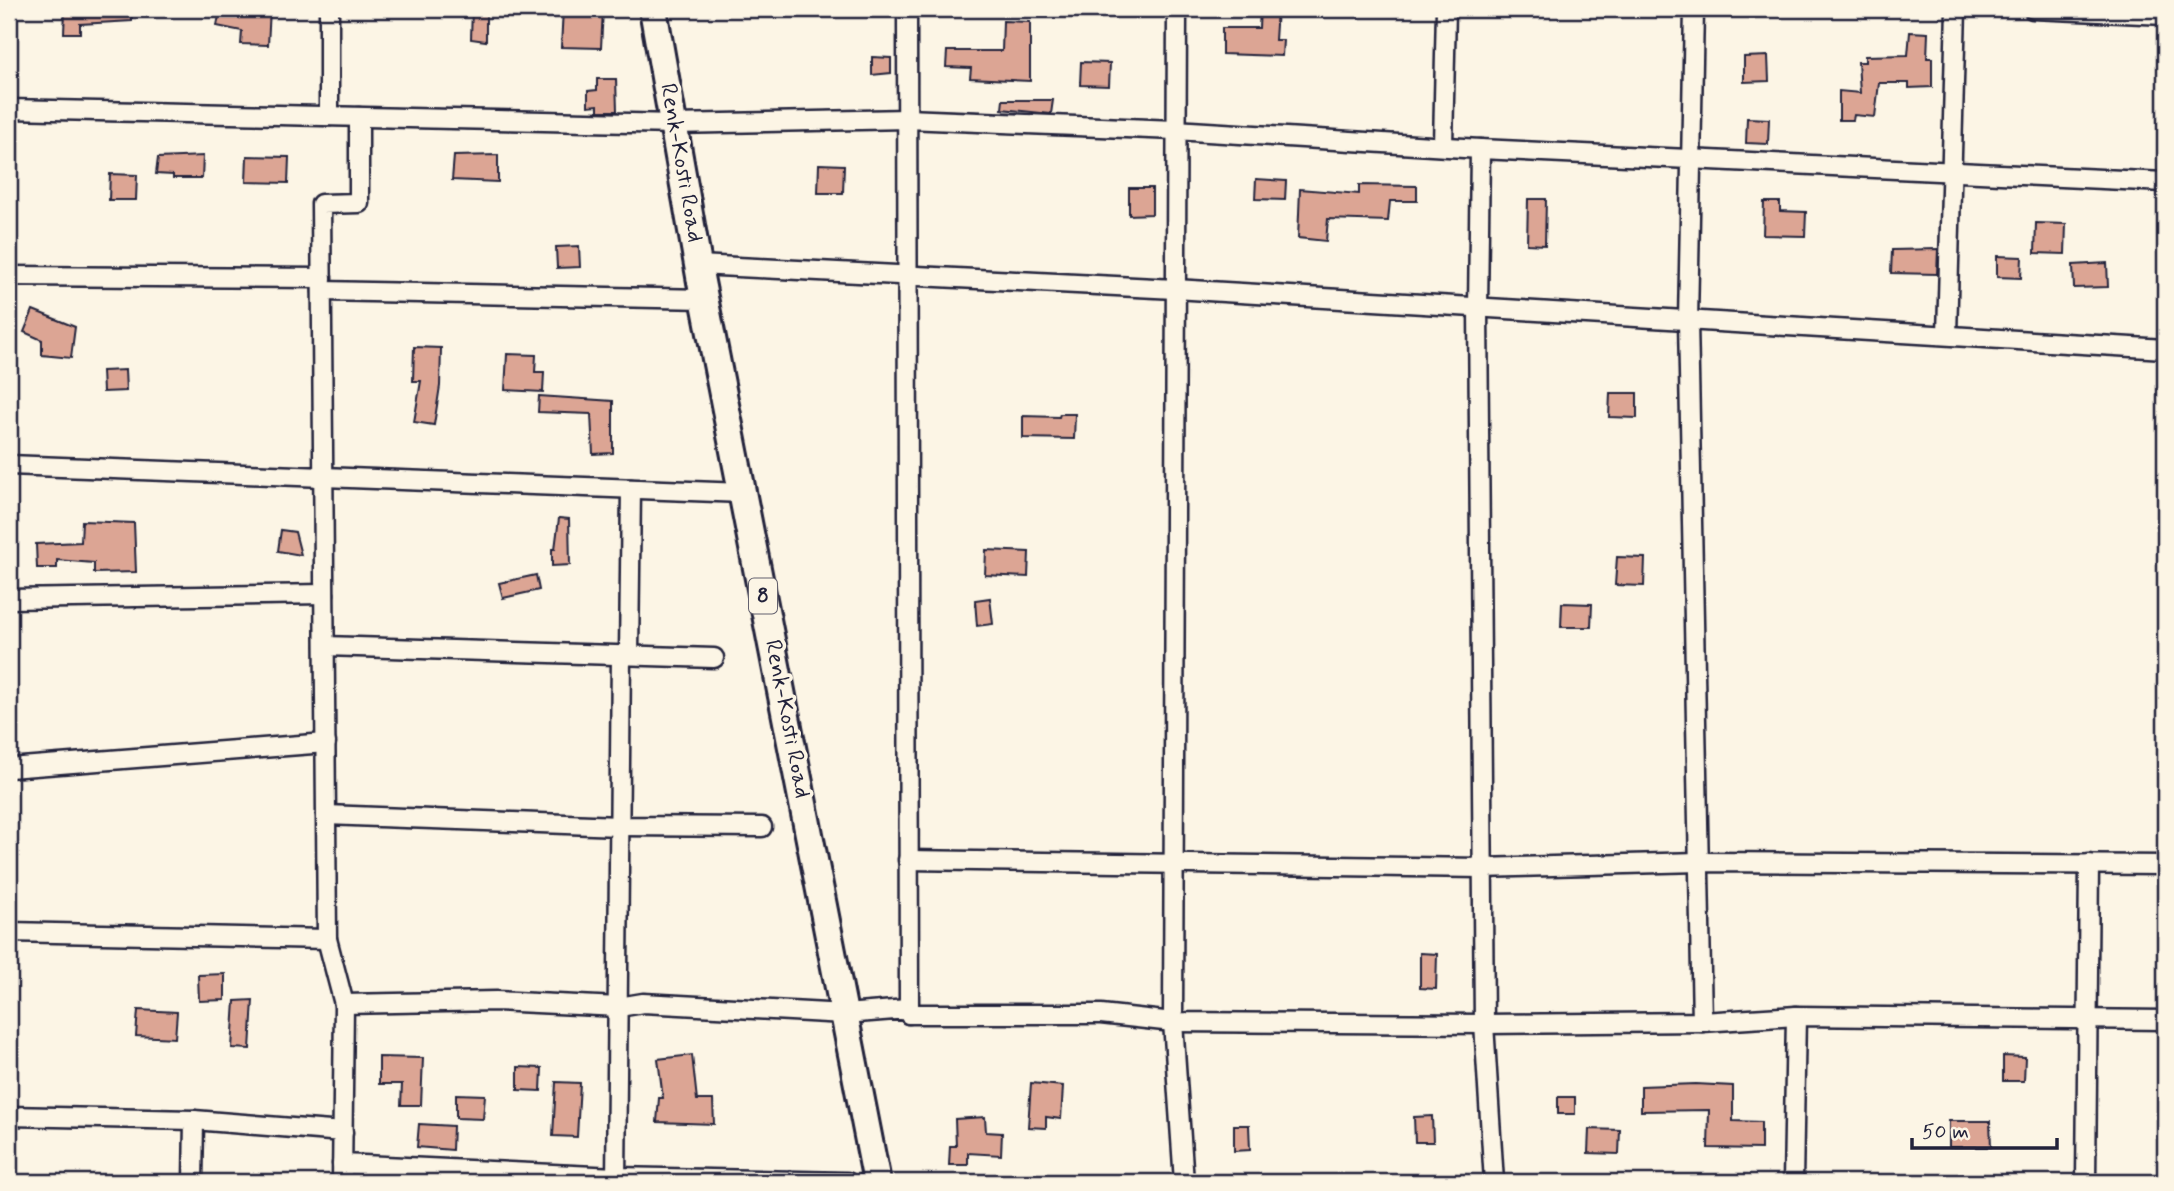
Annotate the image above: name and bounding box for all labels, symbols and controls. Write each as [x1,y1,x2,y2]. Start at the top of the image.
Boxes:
street label: Renk-Kosti Road [652,81,710,245]
road number: 8 [749,578,777,614]
street label: Renk-Kosti Road [757,637,817,801]
scale bar [1912,1107,2057,1151]
text: 50 m [1922,1118,1969,1146]

